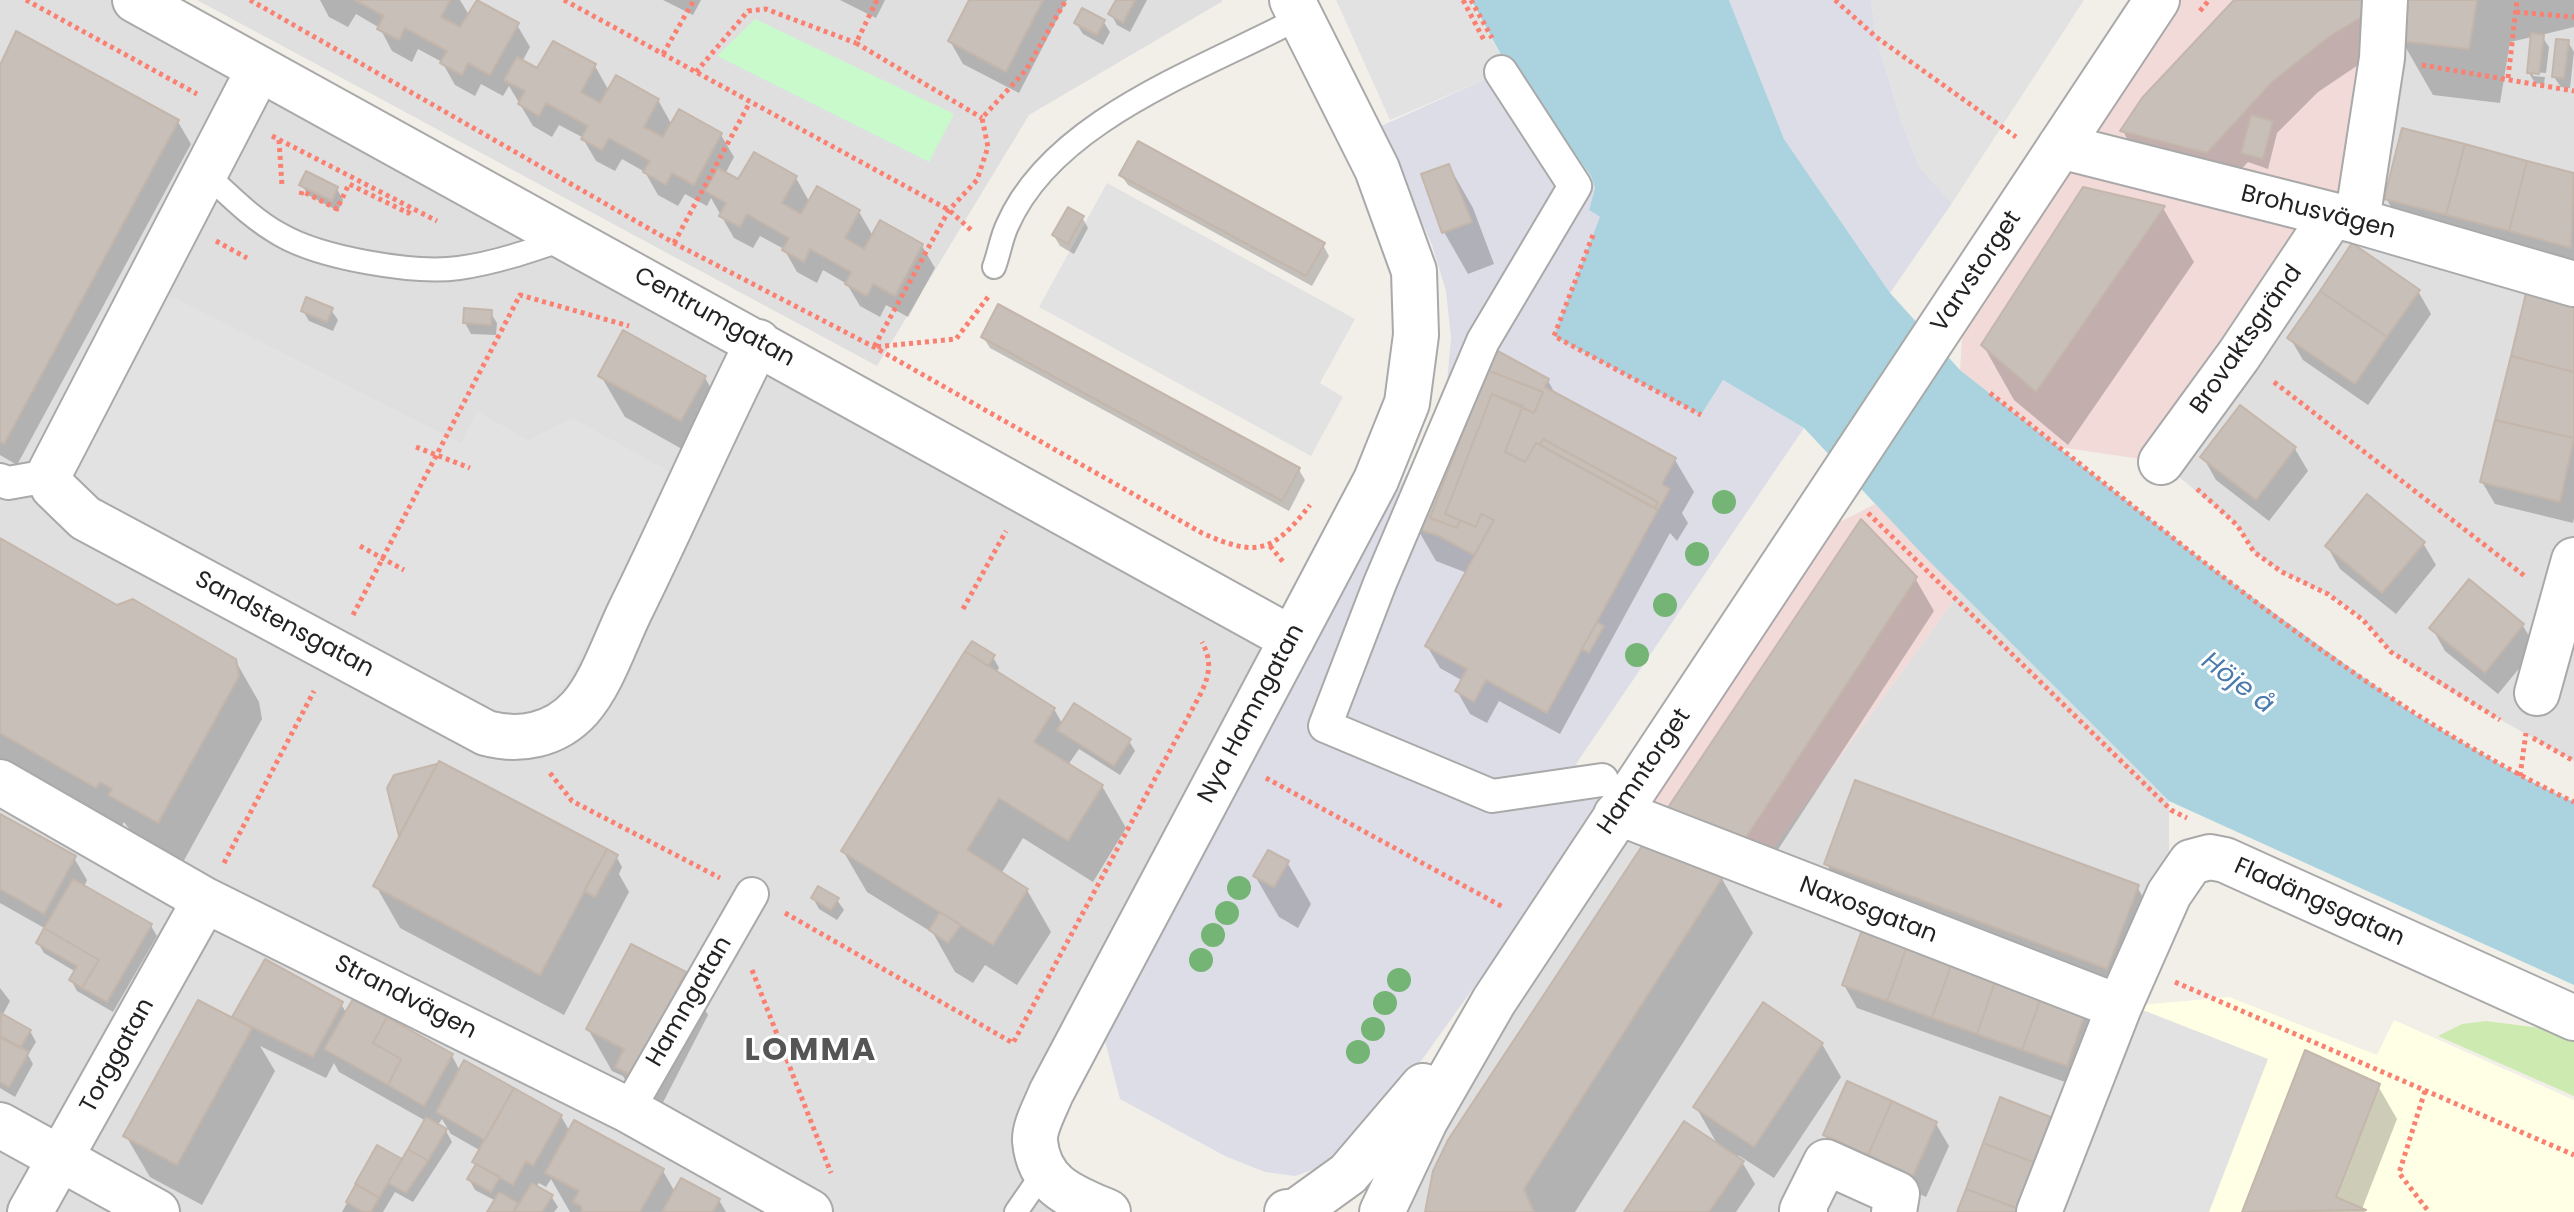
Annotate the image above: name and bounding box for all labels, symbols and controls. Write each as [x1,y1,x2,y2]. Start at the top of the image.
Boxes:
street label: Brohusvägen [2238,180,2398,246]
street label: Varvstorget [1926,206,2028,338]
street label: Brovaktsgränd [2185,260,2309,420]
street label: Centrumgatan [629,262,799,374]
street label: Sandstensgatan [190,566,378,684]
street label: Nya Hamngatan [1193,620,1311,808]
water label: Höje å [2195,647,2279,721]
street label: Hamntorget [1592,704,1698,840]
street label: Fladängsgatan [2229,853,2409,953]
street label: Naxosgatan [1795,872,1941,950]
street label: Hamngatan [641,932,739,1072]
street label: Strandvägen [329,950,481,1046]
street label: Torggatan [75,994,161,1118]
district label: LOMMA [745,1033,877,1071]

